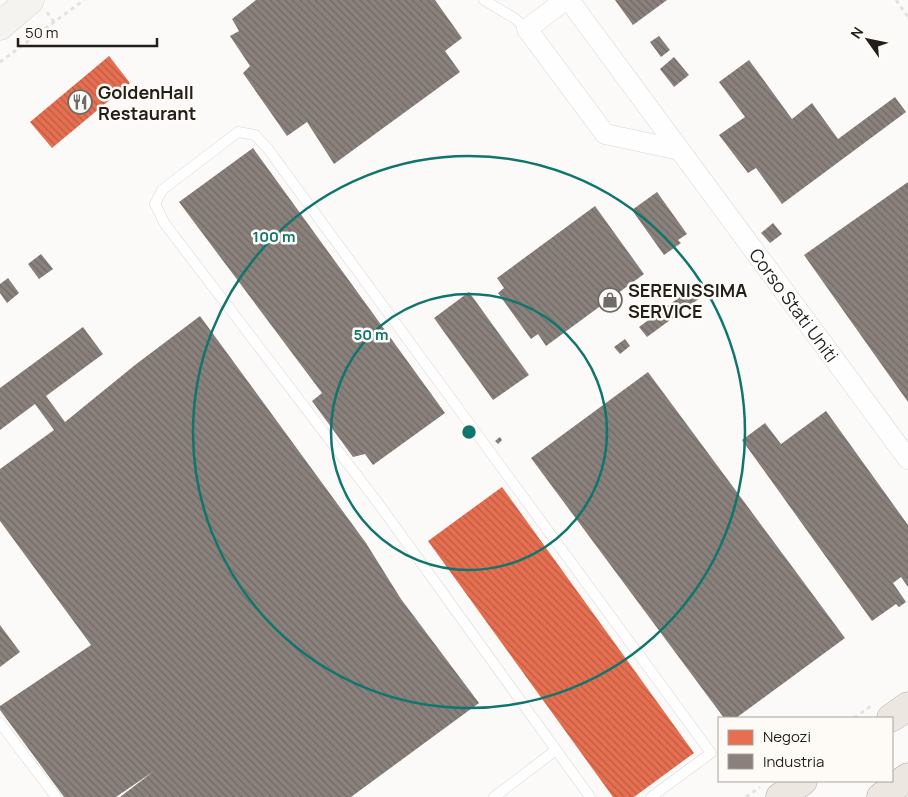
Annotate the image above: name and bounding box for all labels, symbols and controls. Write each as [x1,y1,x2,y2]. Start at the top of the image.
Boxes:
scale bar [18,15,156,47]
north arrow [843,15,893,65]
text: 50 m [25,22,59,43]
text: N [846,23,867,42]
place label: GoldenHall Restaurant [98,80,196,125]
restaurant icon: GoldenHall Restaurant [67,89,93,115]
text: 100 m [253,226,295,247]
street label: Corso Stati Uniti [744,243,844,367]
place label: SERENISSIMA SERVICE [628,278,747,323]
shop icon: SERENISSIMA SERVICE [597,287,623,313]
text: 50 m [353,324,389,345]
centre of rings [460,423,478,441]
legend [718,717,893,782]
text: Negozi [763,726,811,747]
text: Industria [763,751,824,772]

